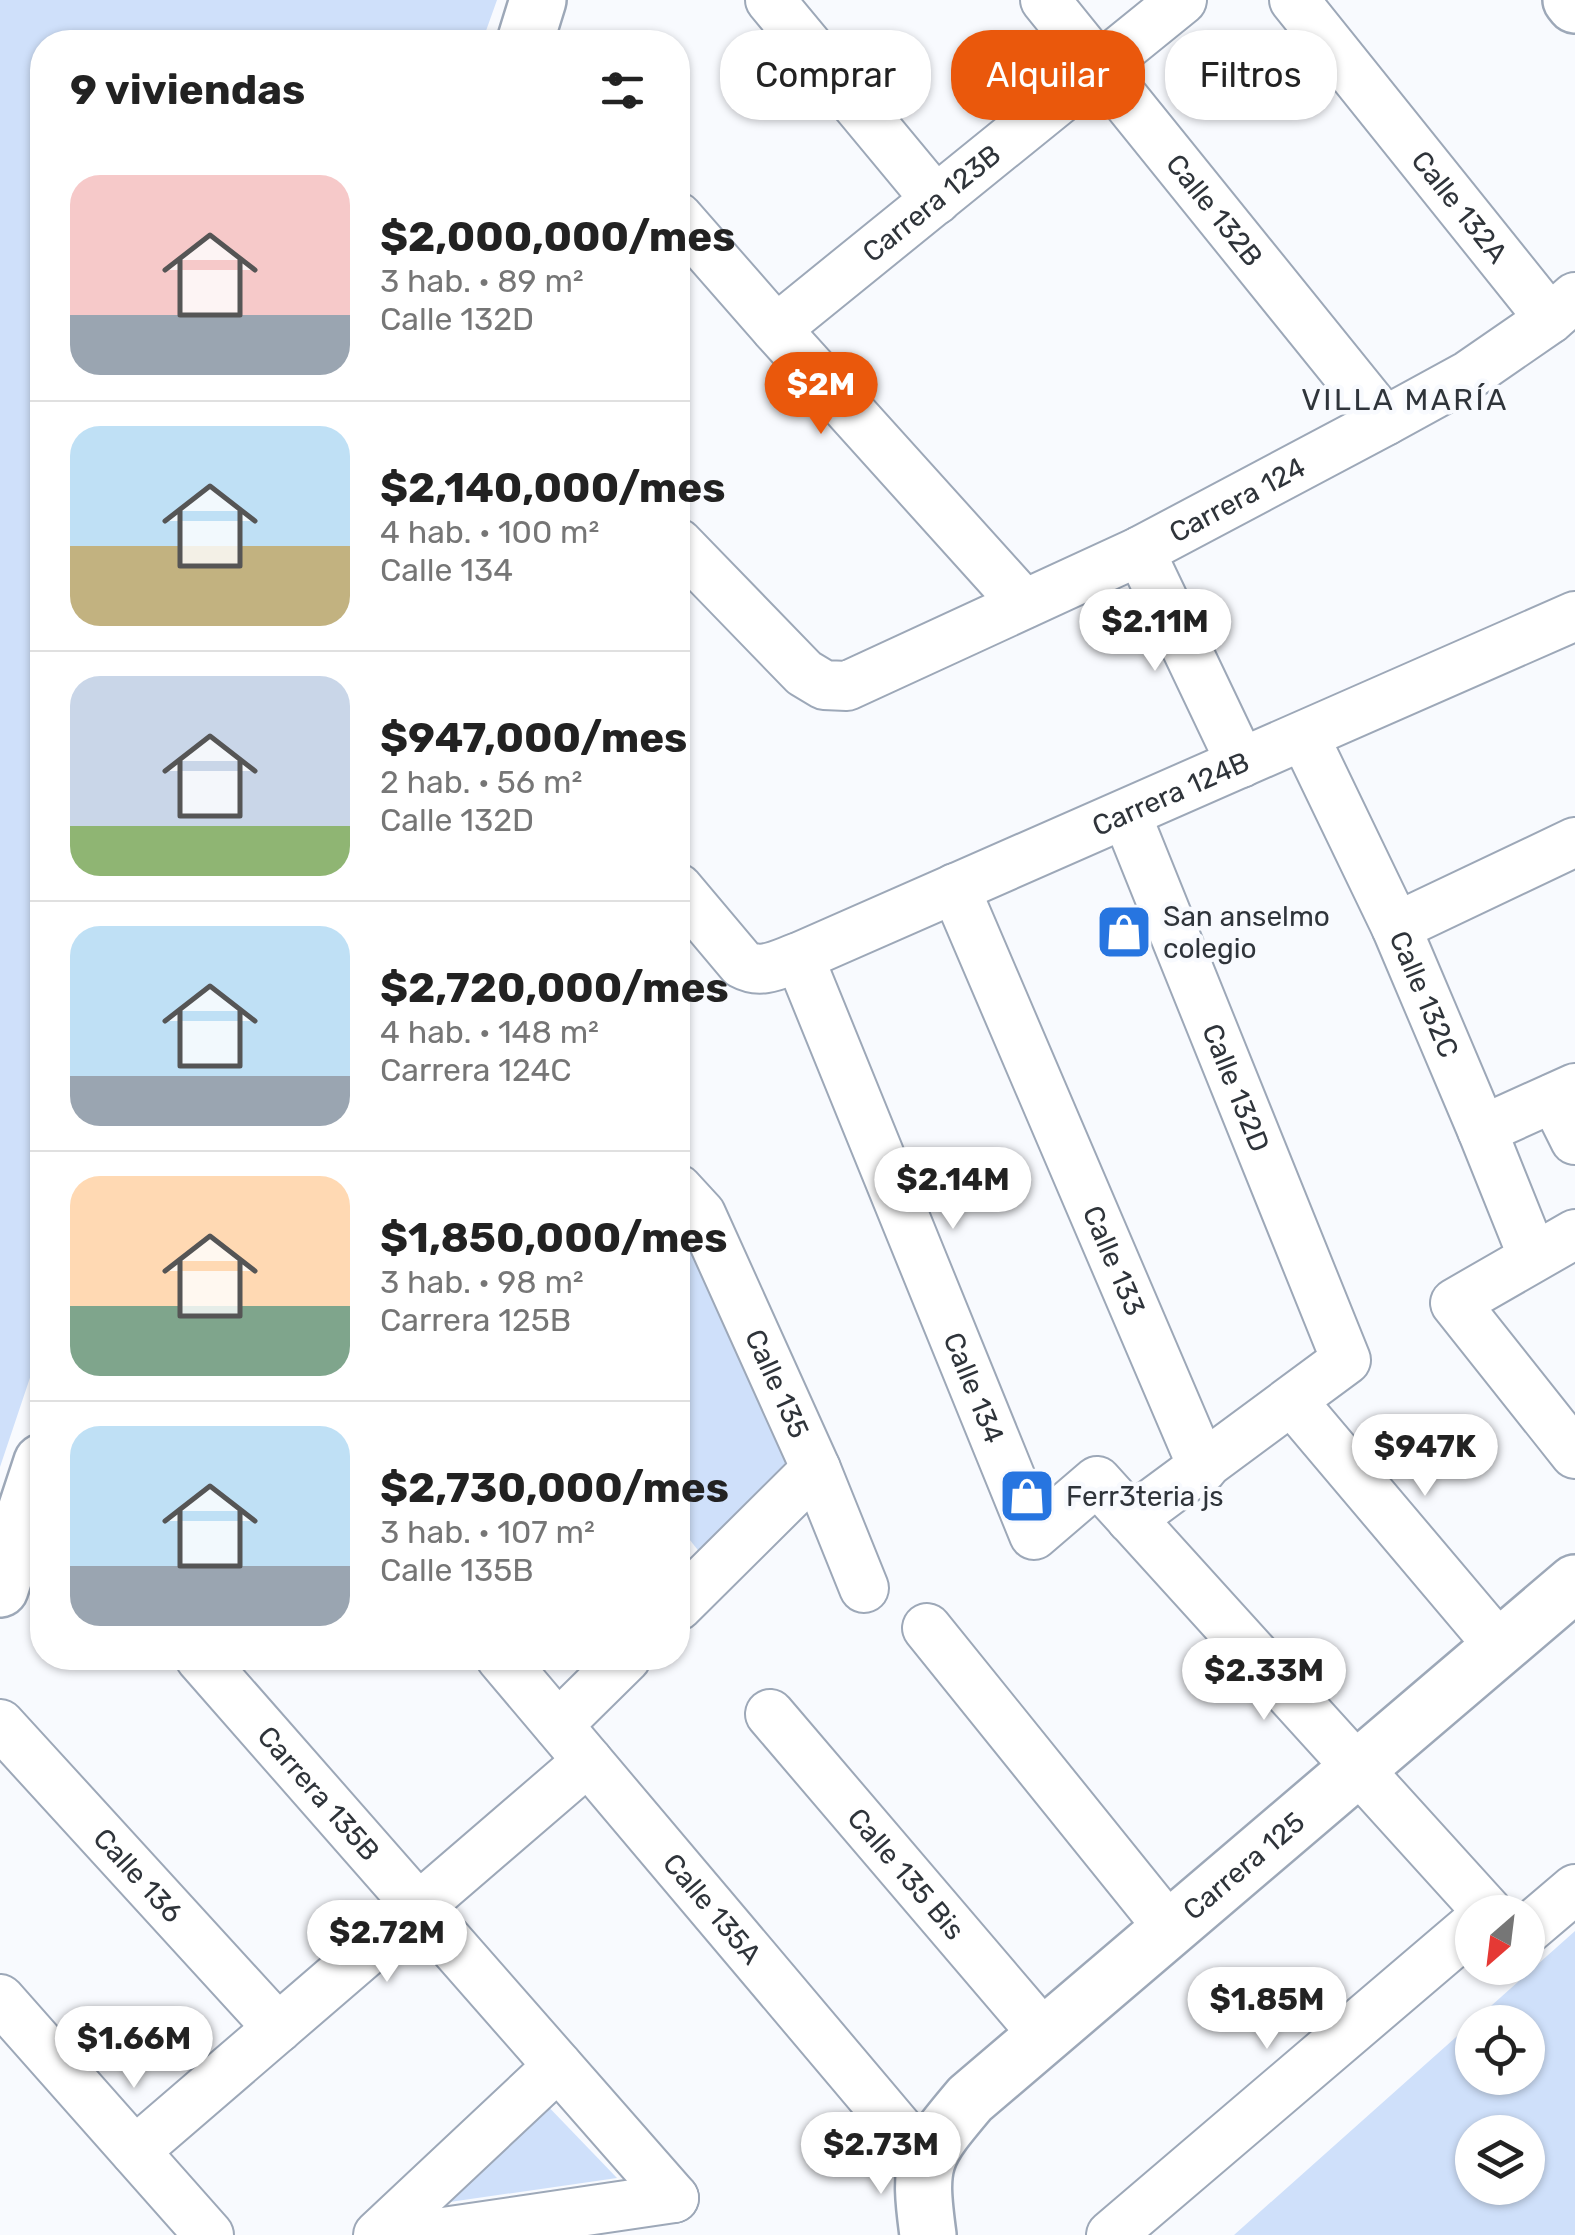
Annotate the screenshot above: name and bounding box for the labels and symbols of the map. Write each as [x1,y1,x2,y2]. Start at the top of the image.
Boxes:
street label: Carrera 123B [856,138,1007,269]
street label: Calle 132A [1405,144,1515,270]
street label: Calle 132B [1159,148,1269,273]
pin: $2M [773,352,869,437]
district label: VILLA MARÍA [1301,382,1509,418]
street label: Carrera 124 [1164,450,1311,549]
pin: $2.11M [1074,589,1236,674]
street label: Carrera 124B [1087,745,1254,843]
place label: San anselmo colegio [1163,900,1330,965]
shop icon: San anselmo colegio [1094,902,1154,962]
street label: Calle 132C [1383,926,1465,1063]
street label: Calle 132D [1195,1019,1276,1157]
pin: $2.14M [872,1147,1034,1232]
street label: Calle 133 [1076,1201,1152,1320]
street label: Calle 135 [738,1324,816,1443]
street label: Calle 134 [936,1328,1011,1448]
pin: $947K [1355,1414,1495,1499]
shop icon: Ferr3teria js [997,1466,1057,1526]
place label: Ferr3teria js [1066,1480,1224,1513]
pin: $2.33M [1183,1638,1345,1723]
street label: Carrera 135B [251,1720,386,1868]
street label: Calle 135 Bis [841,1802,971,1947]
street label: Carrera 125 [1177,1805,1311,1927]
street label: Calle 136 [87,1822,189,1930]
street label: Calle 135A [656,1847,768,1971]
north arrow [1455,1895,1545,1985]
pin: $2.72M [306,1900,468,1985]
pin: $1.85M [1186,1967,1348,2052]
pin: $1.66M [53,2006,215,2091]
pin: $2.73M [800,2112,962,2197]

